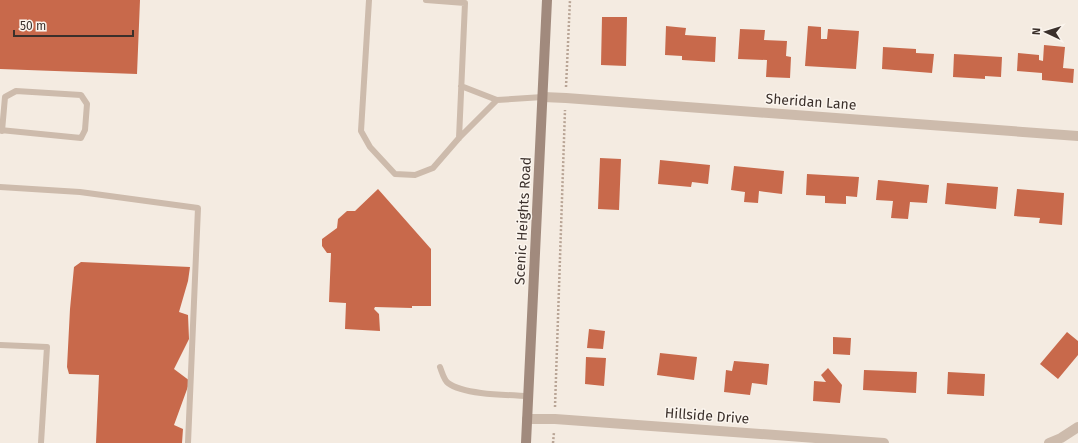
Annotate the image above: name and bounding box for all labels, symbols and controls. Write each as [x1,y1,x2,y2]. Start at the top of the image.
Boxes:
scale bar [14,12,133,38]
north arrow [1026,12,1066,52]
text: 50 m [20,19,46,33]
text: N [1030,27,1043,35]
street label: Sheridan Lane [765,90,857,114]
street label: Scenic Heights Road [511,156,535,286]
street label: Hillside Drive [664,405,750,427]

